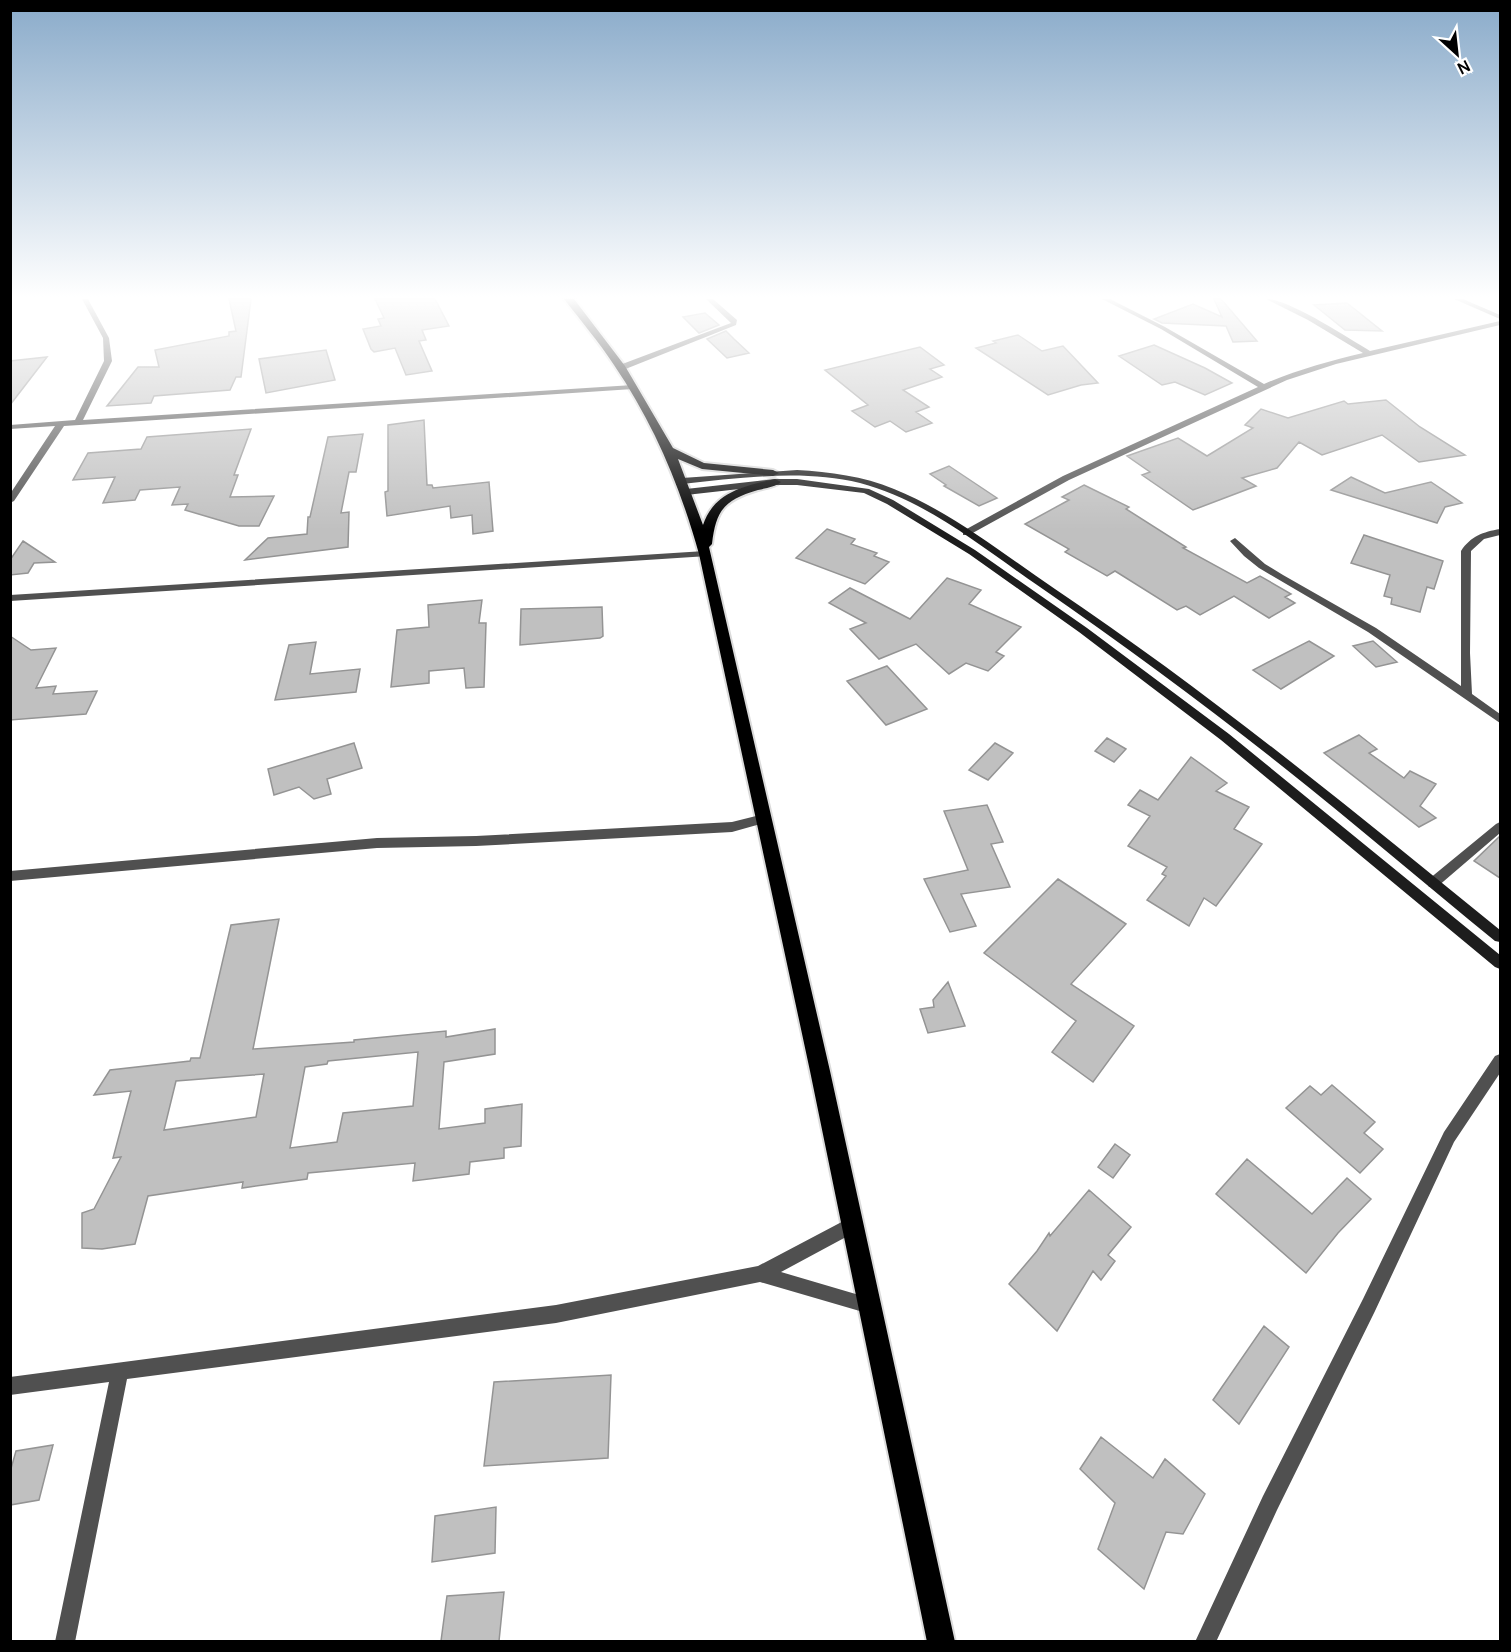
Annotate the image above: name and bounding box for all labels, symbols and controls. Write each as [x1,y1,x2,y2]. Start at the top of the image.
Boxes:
north arrow [1427,24,1487,84]
text: N [1454,55,1474,80]

